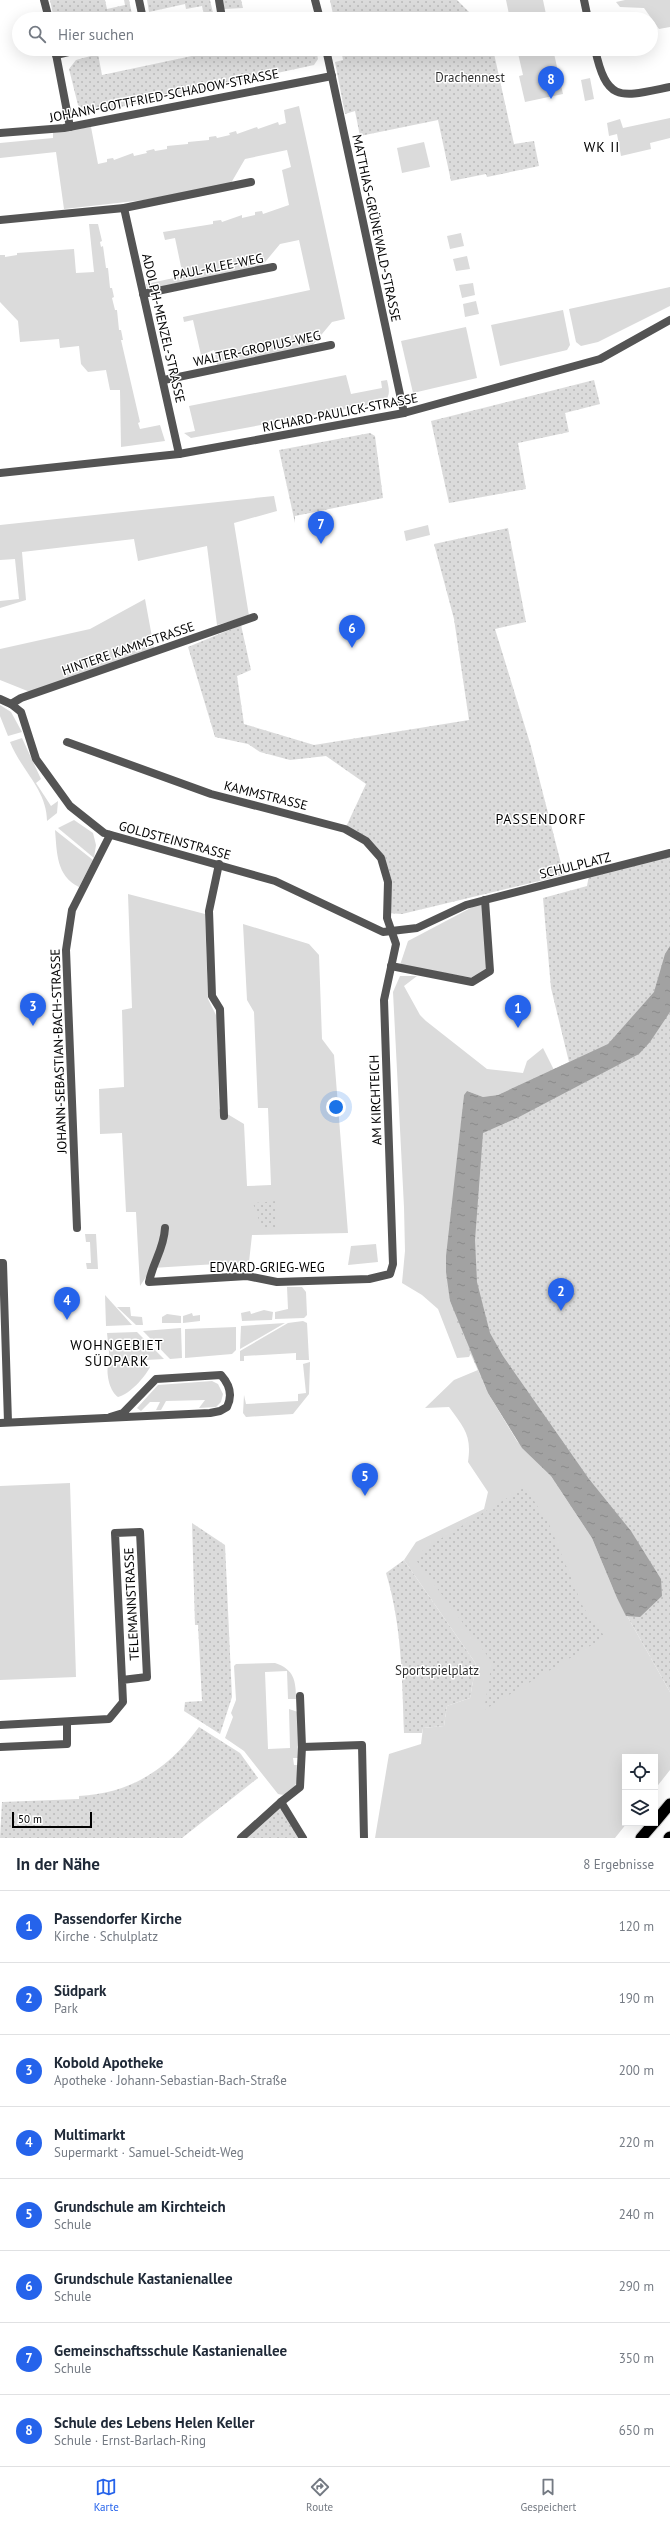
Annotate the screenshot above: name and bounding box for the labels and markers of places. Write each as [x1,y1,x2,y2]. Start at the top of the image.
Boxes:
pin: 8 [538,66,564,99]
pin: 7 [308,511,334,544]
pin: 6 [339,615,365,648]
pin: 3 [20,993,46,1026]
pin: 1 [505,995,531,1028]
pin: 2 [548,1278,574,1311]
pin: 4 [54,1287,80,1320]
pin: 5 [352,1463,378,1496]

